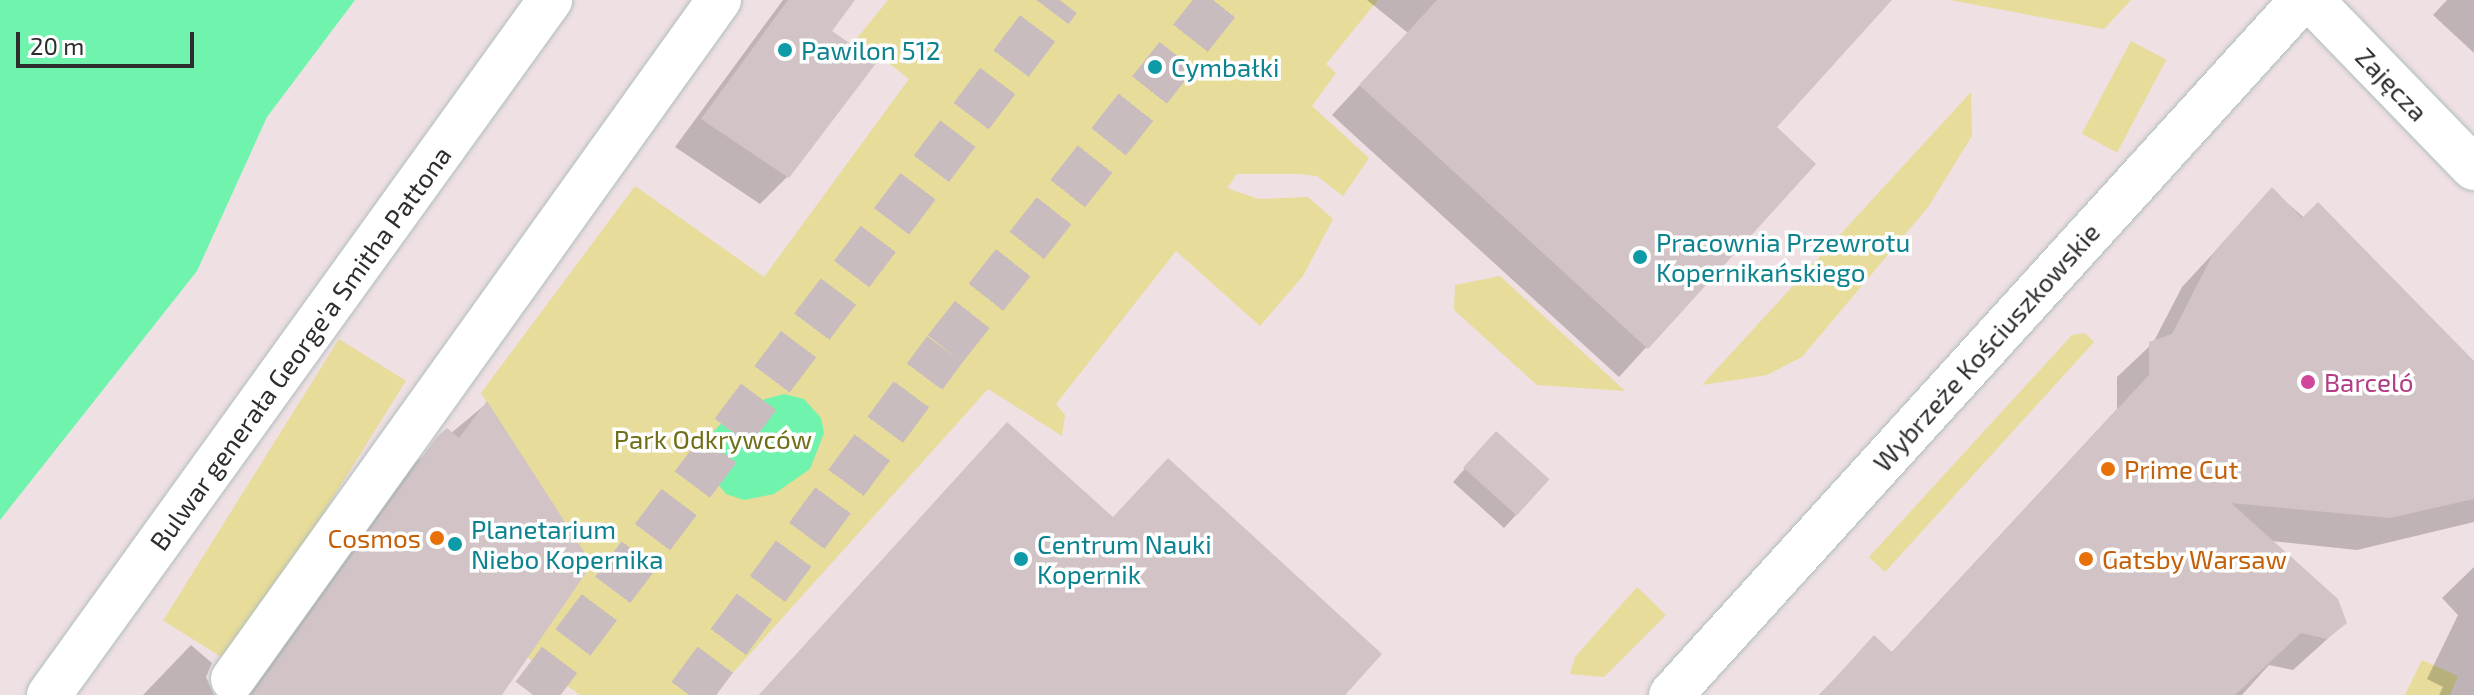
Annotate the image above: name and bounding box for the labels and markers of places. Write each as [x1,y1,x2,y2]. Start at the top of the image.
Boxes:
place label: Pawilon 512 [801,34,941,66]
marker: Pawilon 512 [776,41,794,59]
place label: Cymbałki [1171,51,1279,83]
marker: Cymbałki [1146,58,1164,76]
place label: Pracownia Przewrotu Kopernikańskiego [1656,226,1910,288]
marker: Pracownia Przewrotu Kopernikańskiego [1631,248,1649,266]
place label: Barceló [2324,366,2413,398]
marker: Barceló [2299,373,2317,391]
place label: Prime Cut [2124,453,2238,485]
marker: Prime Cut [2099,460,2117,478]
place label: Planetarium Niebo Kopernika [471,513,663,574]
place label: Cosmos [327,522,421,554]
place label: Centrum Nauki Kopernik [1037,528,1212,590]
marker: Cosmos [428,529,446,547]
marker: Planetarium Niebo Kopernika [446,535,464,553]
place label: Gatsby Warsaw [2102,543,2288,575]
marker: Centrum Nauki Kopernik [1012,550,1030,568]
marker: Gatsby Warsaw [2077,550,2095,568]

